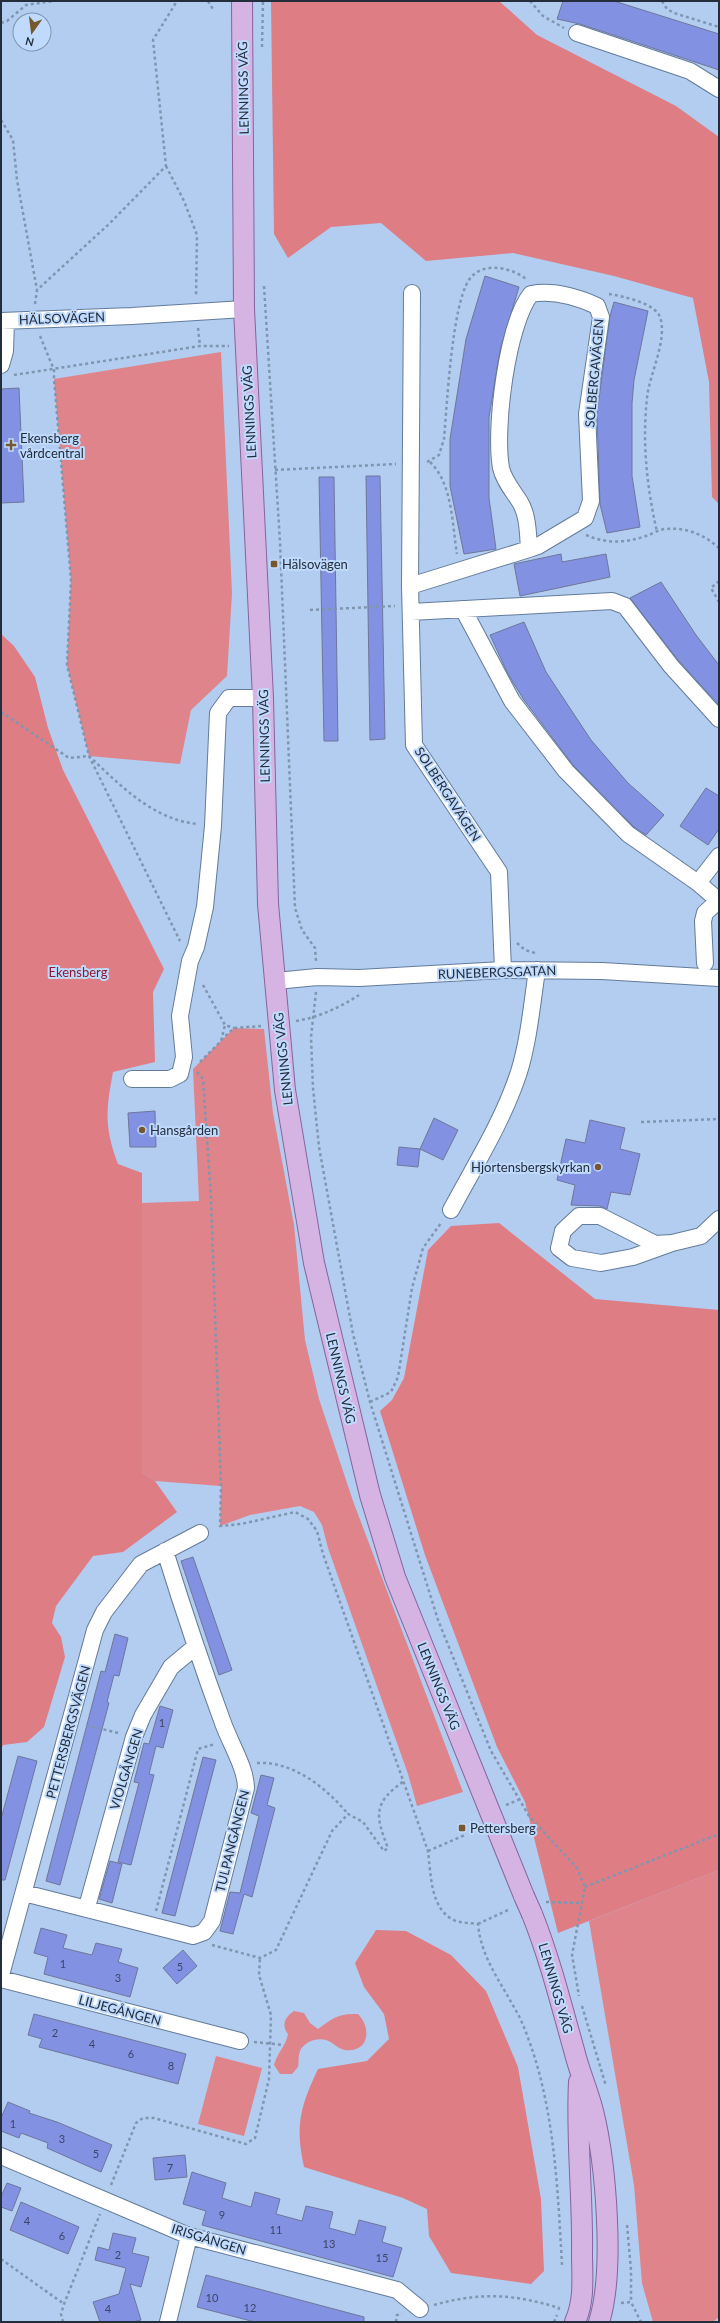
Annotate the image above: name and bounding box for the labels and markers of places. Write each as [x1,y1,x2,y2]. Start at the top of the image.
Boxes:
place label: Ekensberg vårdcentral [20,430,84,461]
marker: Ekensberg vårdcentral [5,439,17,451]
place label: Hälsovägen [282,556,348,572]
marker: Hälsovägen [269,559,279,569]
place label: Hansgården [150,1122,218,1138]
marker: Hansgården [137,1125,147,1135]
place label: Hjortensbergskyrkan [471,1159,590,1175]
marker: Hjortensbergskyrkan [593,1162,603,1172]
place label: Pettersberg [470,1820,536,1836]
marker: Pettersberg [457,1823,467,1833]

